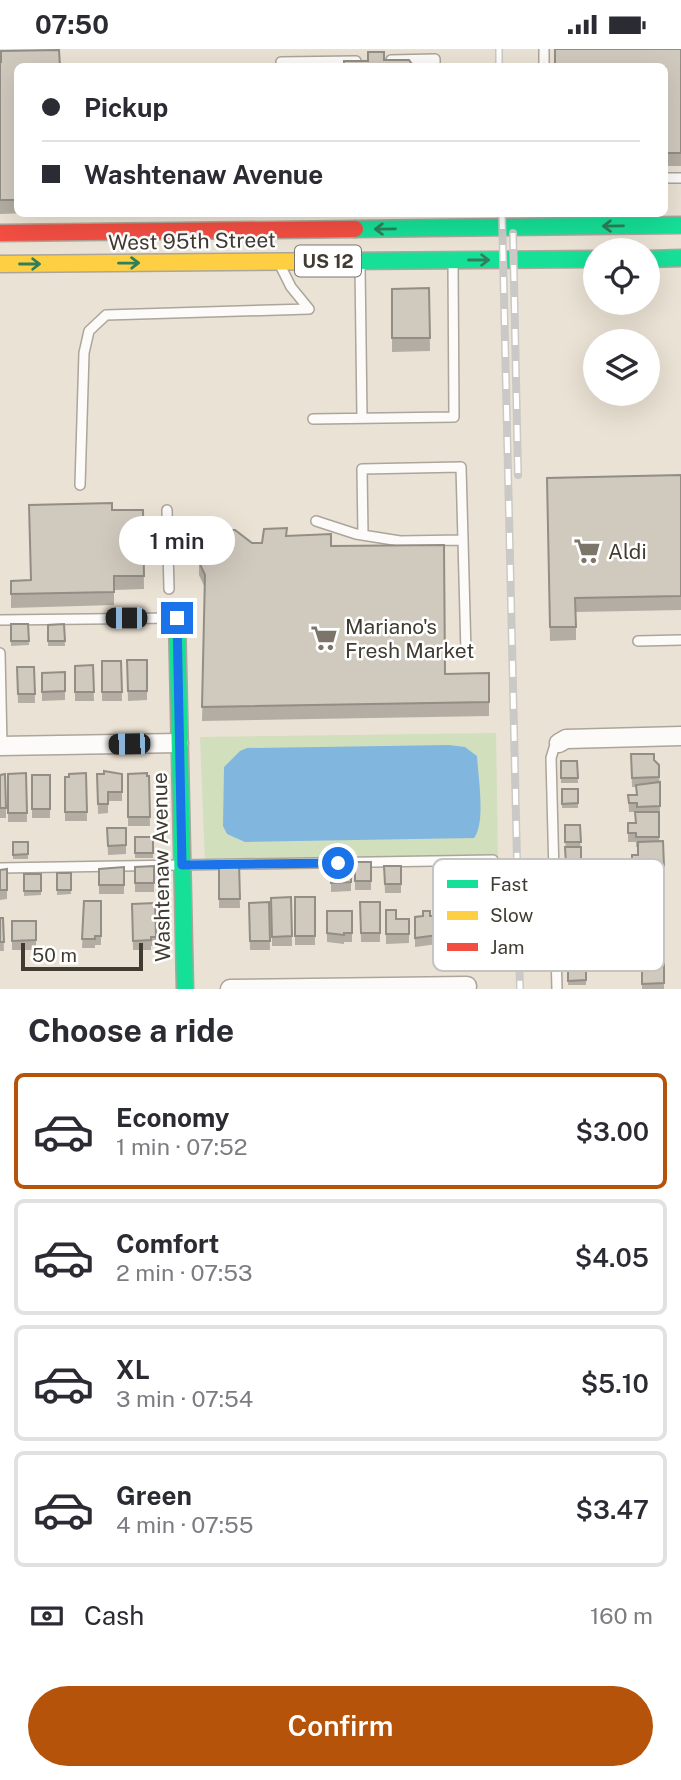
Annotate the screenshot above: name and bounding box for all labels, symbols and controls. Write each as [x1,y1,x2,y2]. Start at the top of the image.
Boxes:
text: 07:50 [35,9,109,40]
text: Pickup [84,92,168,123]
text: Washtenaw Avenue [84,159,323,190]
one-way arrow [602,219,625,233]
one-way arrow [374,222,397,236]
street label: West 95th Street [108,227,276,255]
map controls [583,238,660,406]
button: locate [583,238,660,315]
road number: US 12 [295,245,361,277]
one-way arrow [467,253,490,267]
one-way arrow [117,256,140,270]
one-way arrow [18,257,41,271]
button: layers [583,329,660,406]
callout: 1 min [119,517,235,565]
text: 1 min [150,527,204,554]
supermarket icon: Aldi [572,536,602,566]
place label: Aldi [608,539,647,564]
route end [161,602,193,634]
car [106,608,148,629]
place label: Mariano's Fresh Market [345,614,474,663]
supermarket icon: Mariano's Fresh Market [309,623,339,653]
car [108,733,151,755]
street label: Washtenaw Avenue [147,772,175,962]
route start [322,847,354,879]
legend [433,859,664,971]
text: Fast [490,873,528,895]
text: Slow [490,904,534,926]
text: Jam [490,936,524,958]
scale bar [21,940,144,972]
text: 50 m [32,944,77,966]
text: Choose a ride [28,1012,234,1049]
icon: car [32,1100,95,1163]
text: Economy [116,1102,229,1133]
text: $3.00 [576,1116,649,1147]
text: 1 min · 07:52 [116,1133,247,1160]
icon: car [32,1226,95,1289]
text: Comfort [116,1228,219,1259]
text: $4.05 [575,1242,649,1273]
text: 2 min · 07:53 [116,1259,253,1286]
icon: car [32,1352,95,1415]
text: XL [116,1354,150,1385]
text: $5.10 [581,1368,649,1399]
text: 3 min · 07:54 [116,1385,253,1412]
icon: car [32,1478,95,1541]
text: Green [116,1480,192,1511]
text: $3.47 [576,1494,649,1525]
text: 4 min · 07:55 [116,1511,253,1538]
icon: cash [28,1597,66,1635]
text: Cash [84,1600,144,1631]
text: 160 m [590,1602,653,1629]
button: Confirm [28,1686,653,1766]

